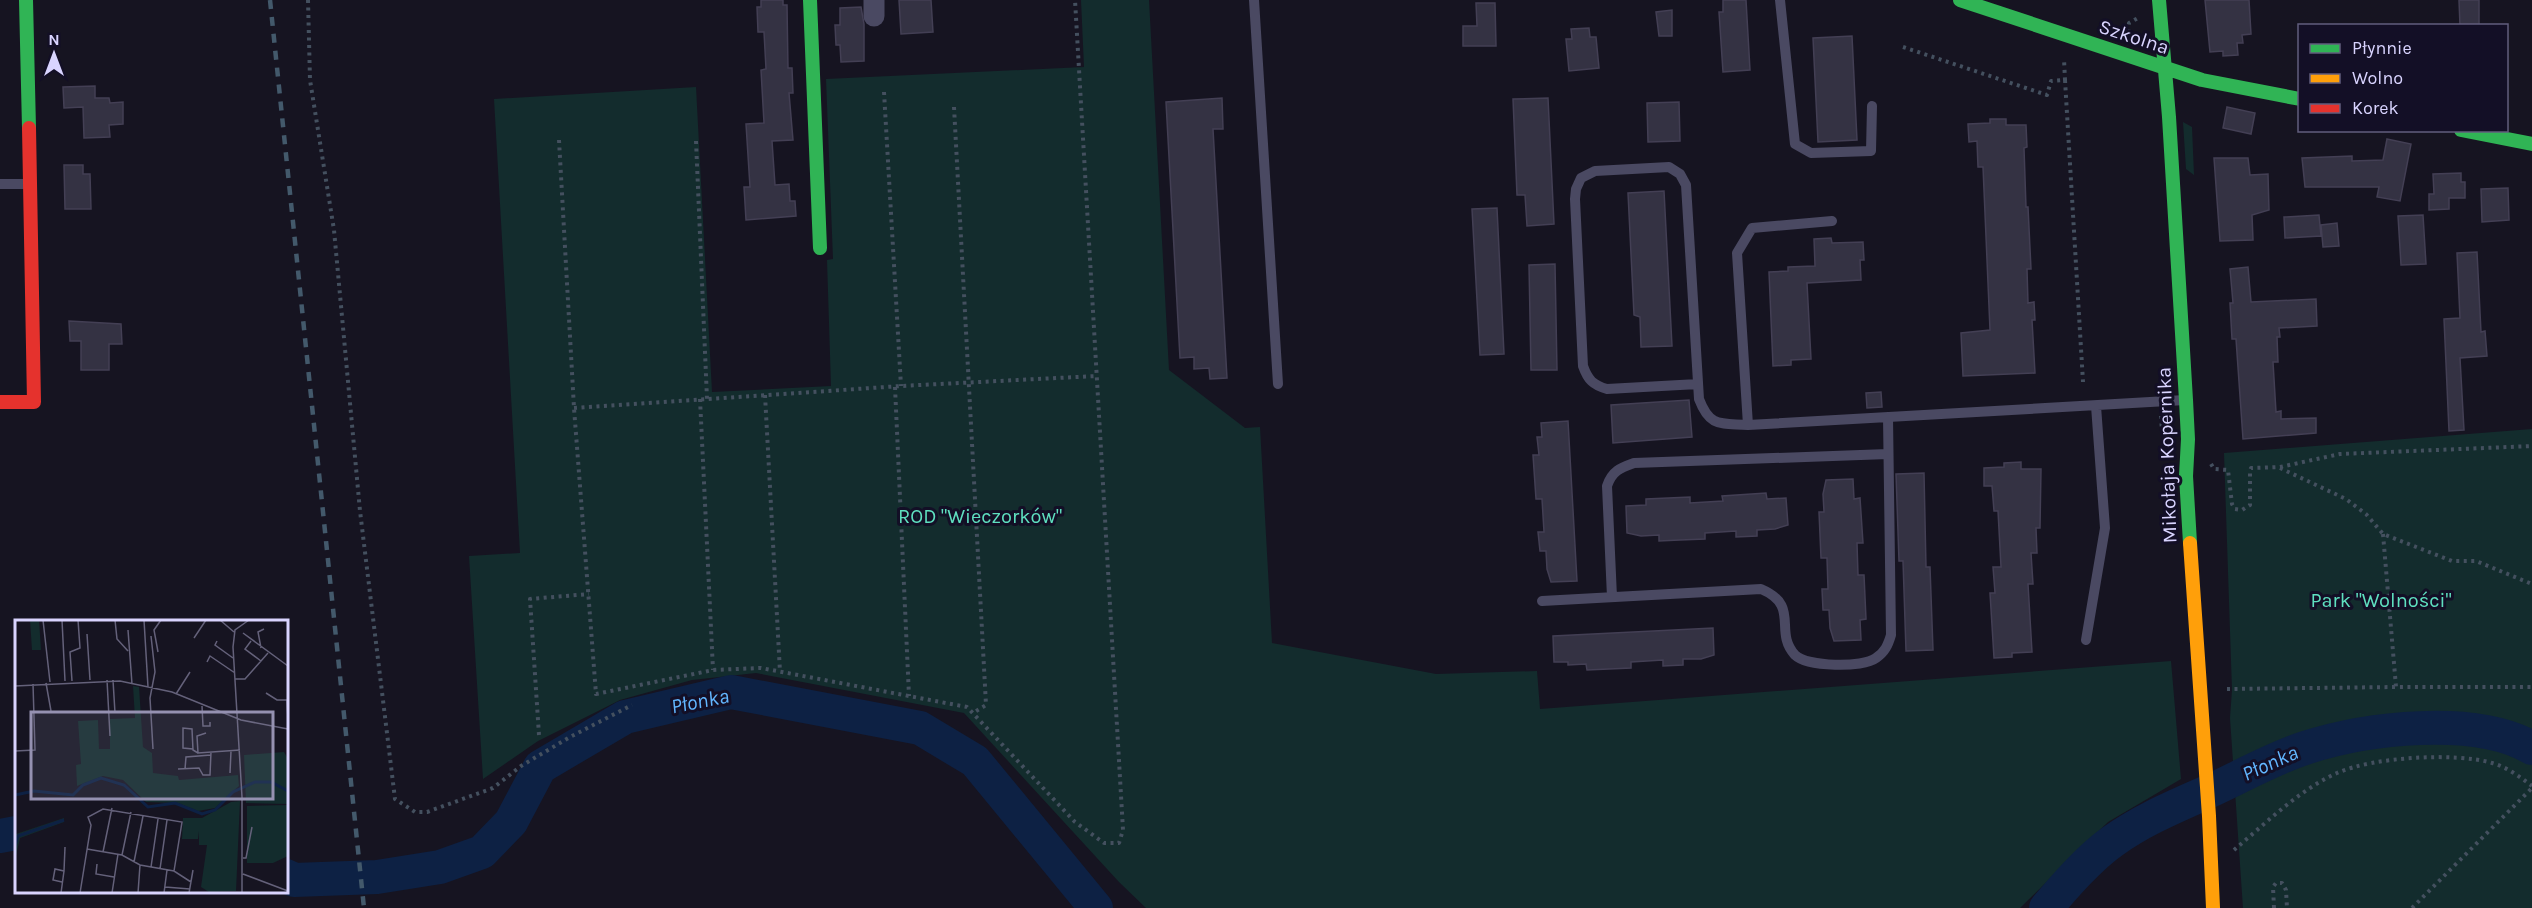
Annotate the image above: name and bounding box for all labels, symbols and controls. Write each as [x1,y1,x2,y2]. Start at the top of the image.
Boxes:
street label: Szkolna [2096,15,2172,59]
north arrow [24,24,84,84]
legend [2298,24,2508,132]
text: N [48,30,60,49]
text: Płynnie [2352,37,2412,59]
text: Wolno [2352,67,2403,89]
text: Korek [2352,97,2399,119]
street label: Mikołaja Kopernika [2152,366,2182,544]
park label: ROD "Wieczorków" [898,505,1062,528]
park label: Park "Wolności" [2310,589,2452,612]
inset map [15,620,288,893]
water label: Płonka [669,684,731,718]
water label: Płonka [2238,740,2302,786]

